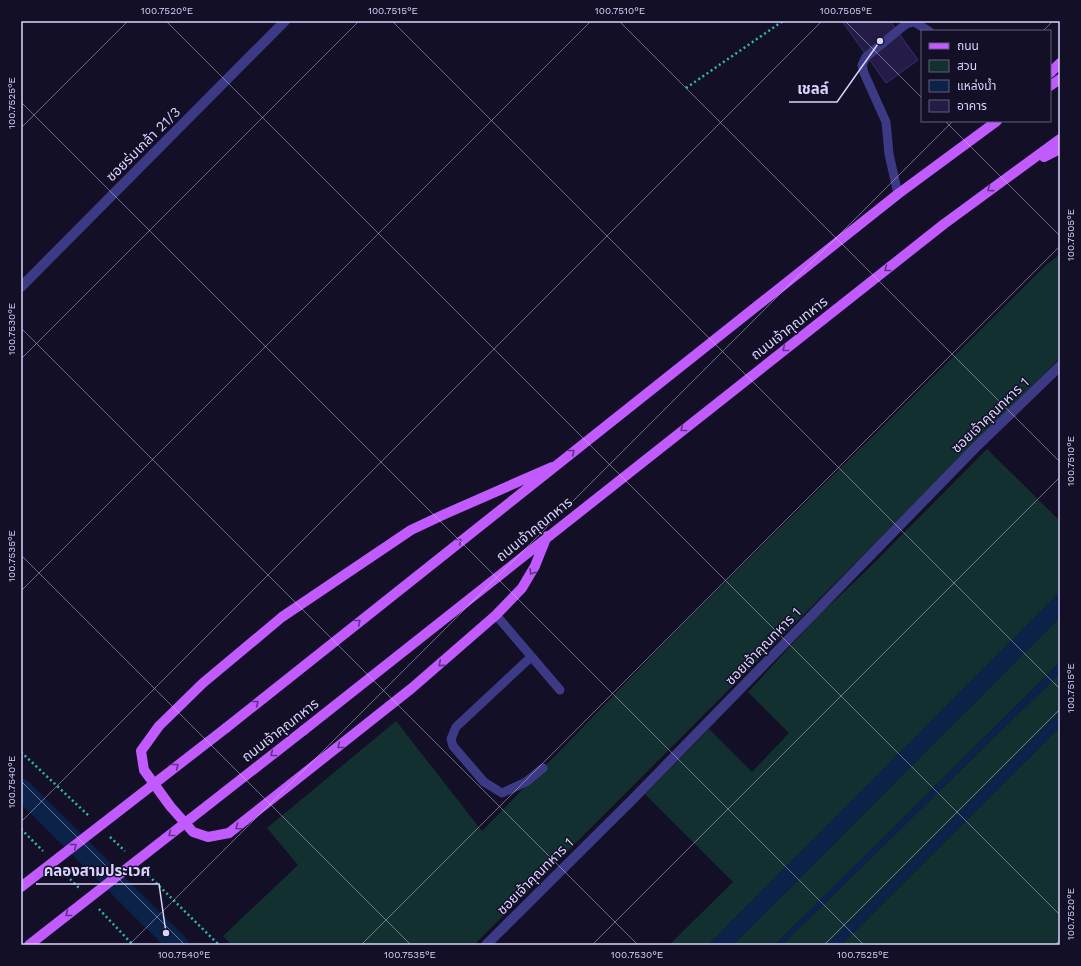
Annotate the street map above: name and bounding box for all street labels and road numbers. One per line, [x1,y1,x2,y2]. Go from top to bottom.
street label: ซอยร่มเกล้า 21/3 [103,104,183,184]
street label: ถนนเจ้าคุณทหาร [747,293,831,364]
street label: ซอยเจ้าคุณทหาร 1 [948,374,1033,457]
street label: ถนนเจ้าคุณทหาร [493,493,576,565]
street label: ซอยเจ้าคุณทหาร 1 [722,604,805,689]
street label: ถนนเจ้าคุณทหาร [238,695,322,766]
street label: ซอยเจ้าคุณทหาร 1 [493,834,577,918]

